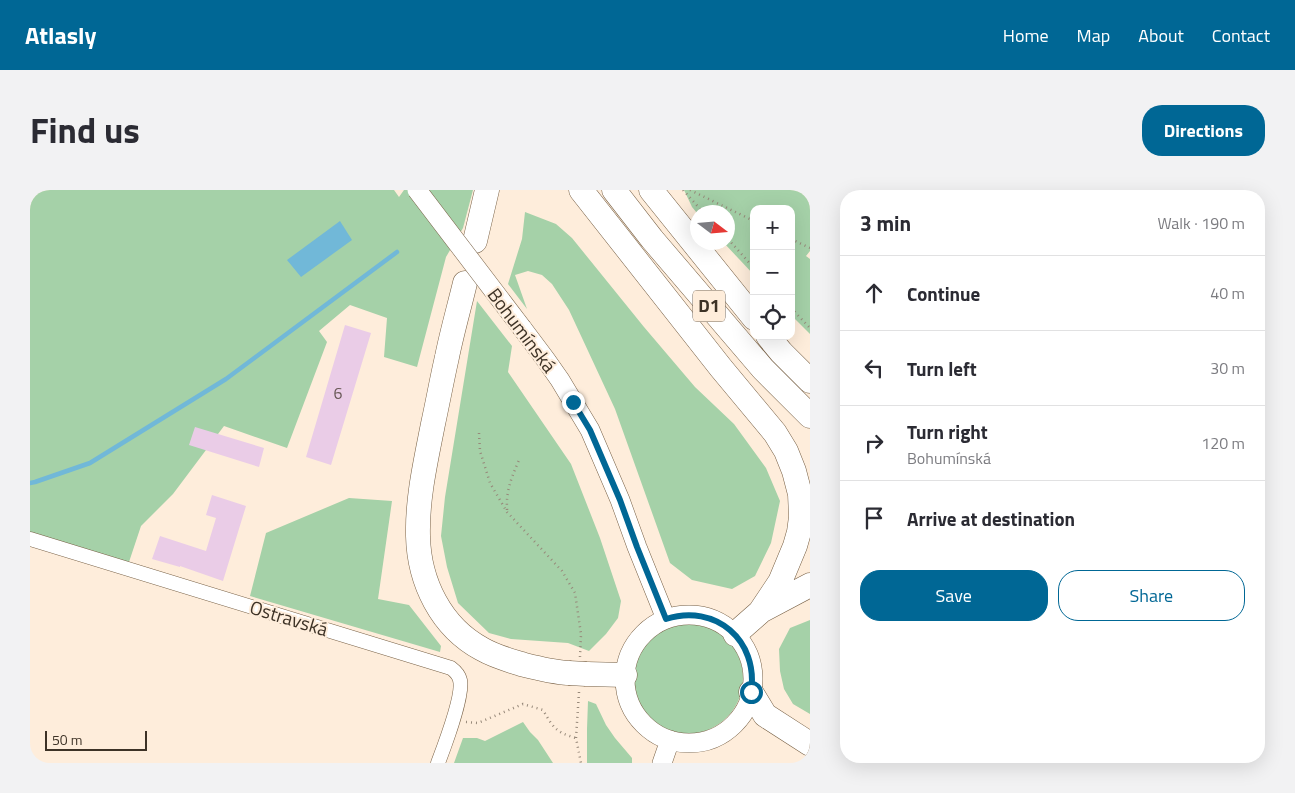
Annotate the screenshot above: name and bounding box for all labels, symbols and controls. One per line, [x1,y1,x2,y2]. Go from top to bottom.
text: Atlasly [25,17,96,53]
text: Home [1003,22,1049,49]
text: Map [1077,22,1110,49]
text: About [1138,22,1184,49]
text: Contact [1212,22,1270,49]
text: Find us [30,103,140,157]
button: Directions [1142,105,1265,156]
north arrow [690,205,735,250]
map controls [750,205,795,340]
button: + [750,205,795,250]
text: 3 min [860,207,911,239]
text: Walk · 190 m [1157,211,1245,235]
button: − [750,250,795,295]
icon: ahead [860,279,888,307]
text: Continue [907,279,980,308]
street label: Bohumínská [481,281,564,379]
text: 40 m [1210,281,1245,305]
road number: D1 [693,290,725,322]
button: locate [750,295,795,340]
icon: left [860,354,888,382]
text: Turn left [907,354,977,383]
text: 30 m [1210,356,1245,380]
house number: 6 [334,381,343,405]
route end [562,391,585,414]
text: Turn right [907,417,988,446]
icon: right [860,429,888,457]
text: 120 m [1201,431,1245,455]
text: Bohumínská [907,446,991,470]
icon: arrive [860,504,888,532]
text: Arrive at destination [907,504,1075,533]
button: Save [860,570,1048,621]
button: Share [1058,570,1245,621]
street label: Ostravská [246,592,332,643]
route start [740,681,763,704]
scale bar [45,728,148,751]
text: 50 m [52,729,82,750]

